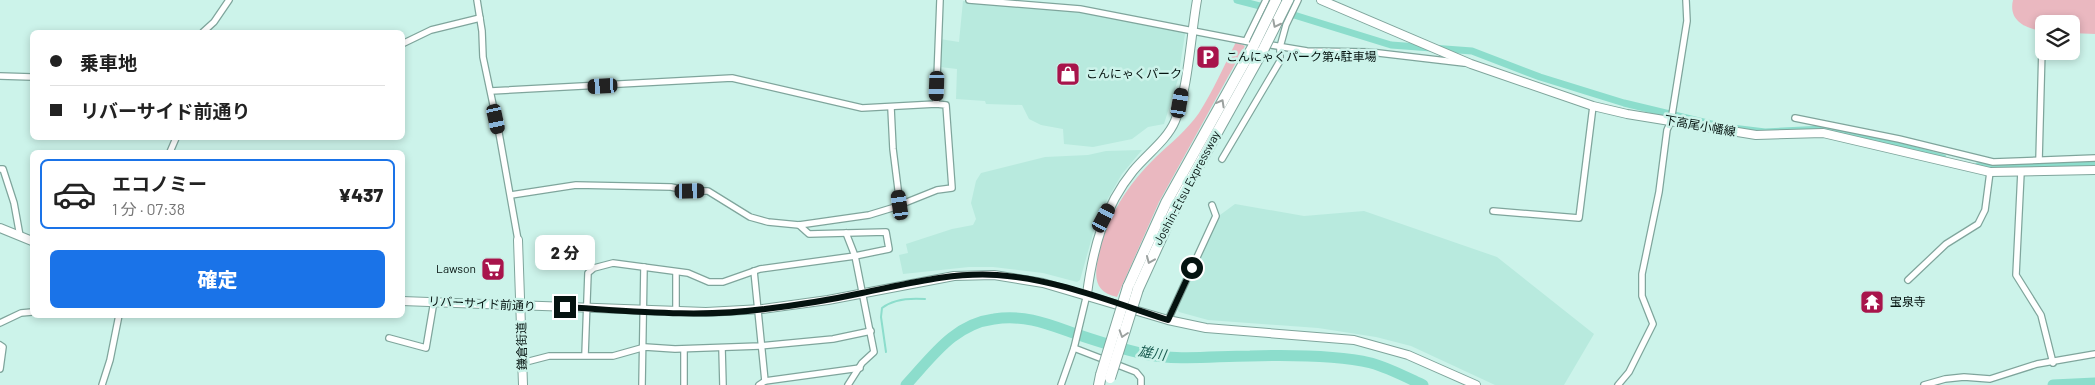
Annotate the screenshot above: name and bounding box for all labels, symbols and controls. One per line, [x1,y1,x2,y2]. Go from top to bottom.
map controls [2035,15,2080,60]
button: layers [2035,15,2080,60]
one-way arrow [1272,19,1282,28]
parking icon: こんにゃくパーク第4駐車場 [1195,44,1221,70]
place label: こんにゃくパーク第4駐車場 [1226,49,1377,63]
text: 乗車地 [80,51,137,74]
shop icon: こんにゃくパーク [1055,61,1081,87]
place label: こんにゃくパーク [1086,66,1182,80]
car [928,71,945,101]
car [587,78,618,94]
car [1170,87,1189,119]
text: リバーサイド前通り [80,99,251,122]
one-way arrow [1215,99,1225,108]
car [485,103,506,135]
street label: 下高尾小幡線 [1663,112,1737,138]
street label: Joshin-Etsu Expressway [1150,128,1222,247]
icon: car [52,172,97,217]
text: エコノミー [112,172,207,195]
text: ¥437 [338,183,383,206]
car [674,183,705,199]
car [890,189,909,221]
text: 1 分 · 07:38 [112,199,185,218]
car [1090,201,1117,235]
callout: 2 分 [535,234,595,270]
text: 2 分 [551,243,579,262]
button: 確定 [50,250,385,308]
one-way arrow [1145,255,1156,264]
supermarket icon: Lawson [480,256,506,282]
route start [1181,257,1203,279]
place label: Lawson [436,261,476,275]
temple icon: 宝泉寺 [1859,289,1885,315]
street label: リバーサイド前通り [428,293,536,313]
place label: 宝泉寺 [1890,294,1926,308]
route end [554,296,576,318]
street label: 鎌倉街道 [514,322,528,370]
one-way arrow [1119,329,1129,337]
water label: 雄川 [1137,342,1169,363]

